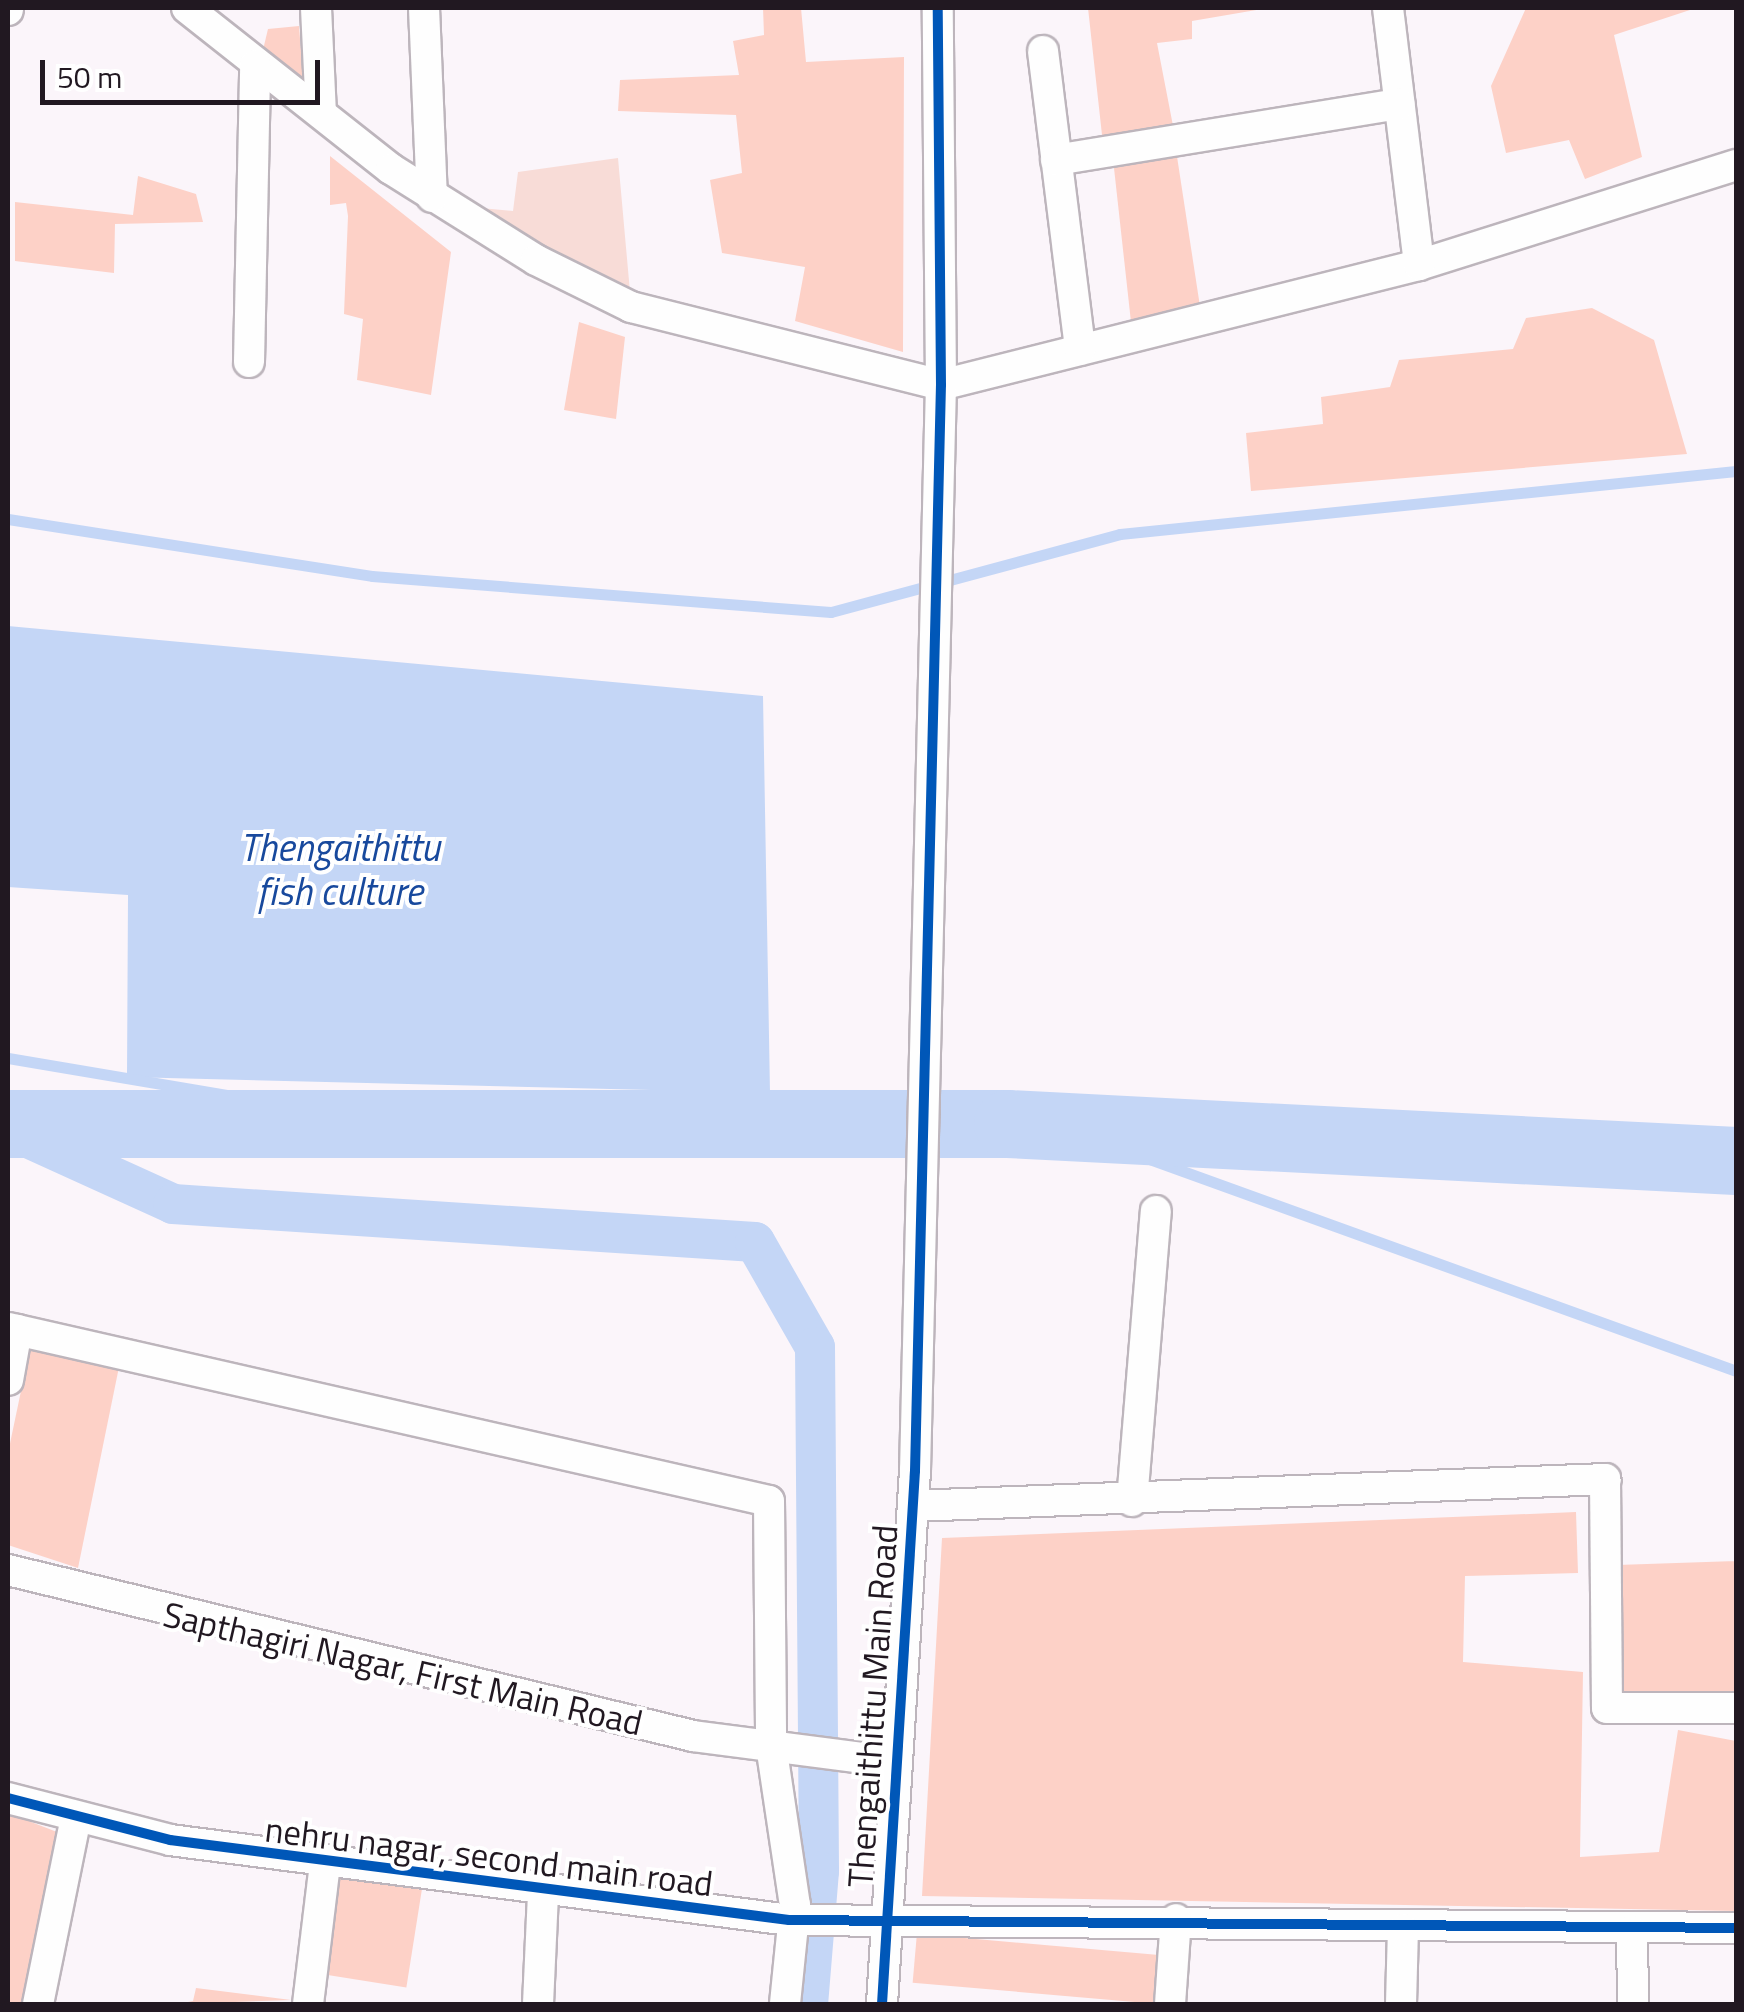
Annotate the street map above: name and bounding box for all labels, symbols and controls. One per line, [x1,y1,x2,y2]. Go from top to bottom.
scale bar [45,40,325,102]
text: 50 m [57,54,122,100]
water label: Thengaithittu fish culture [240,825,440,914]
street label: Thengaithittu Main Road [838,1523,906,1889]
street label: Sapthagiri Nagar, First Main Road [159,1592,647,1744]
street label: nehru nagar, second main road [263,1808,715,1904]

